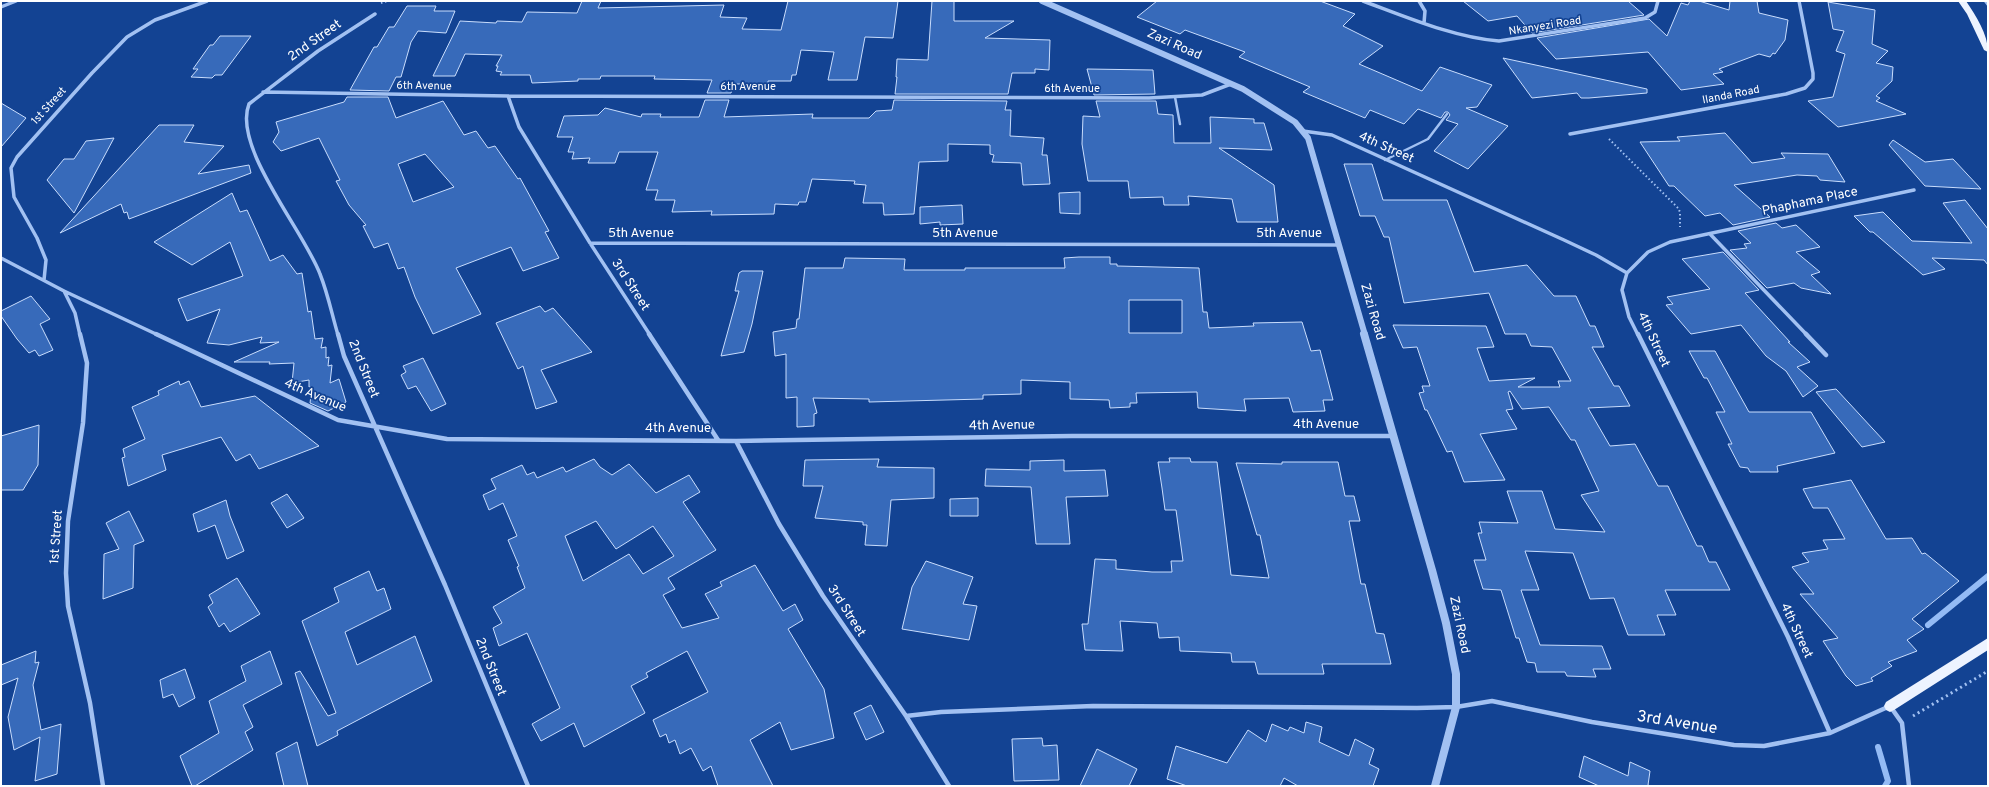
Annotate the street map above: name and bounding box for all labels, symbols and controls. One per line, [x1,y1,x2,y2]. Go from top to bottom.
street label: Nkanyezi Road [1508,13,1582,39]
street label: 2nd Street [285,17,345,65]
street label: Zazi Road [1144,26,1204,64]
street label: 6th Avenue [396,79,452,93]
street label: 6th Avenue [720,80,776,94]
street label: 6th Avenue [1044,82,1100,96]
street label: Ilanda Road [1701,83,1761,107]
street label: 1st Street [28,84,70,128]
street label: 4th Street [1356,129,1416,167]
street label: Phaphama Place [1761,184,1859,220]
street label: 5th Avenue [608,226,674,242]
street label: 5th Avenue [932,226,998,242]
street label: 5th Avenue [1256,226,1322,242]
street label: 3rd Street [607,256,653,314]
street label: Zazi Road [1356,282,1388,342]
street label: 4th Street [1633,310,1673,370]
street label: 2nd Street [344,337,382,401]
street label: 4th Avenue [281,376,349,416]
street label: 4th Avenue [969,417,1035,435]
street label: 4th Avenue [1293,417,1359,433]
street label: 4th Avenue [645,421,711,437]
street label: 1st Street [47,509,67,565]
street label: 3rd Street [823,582,869,640]
street label: Zazi Road [1445,595,1473,655]
street label: 4th Street [1776,601,1816,661]
street label: 2nd Street [471,635,509,699]
street label: 3rd Avenue [1635,707,1719,739]

